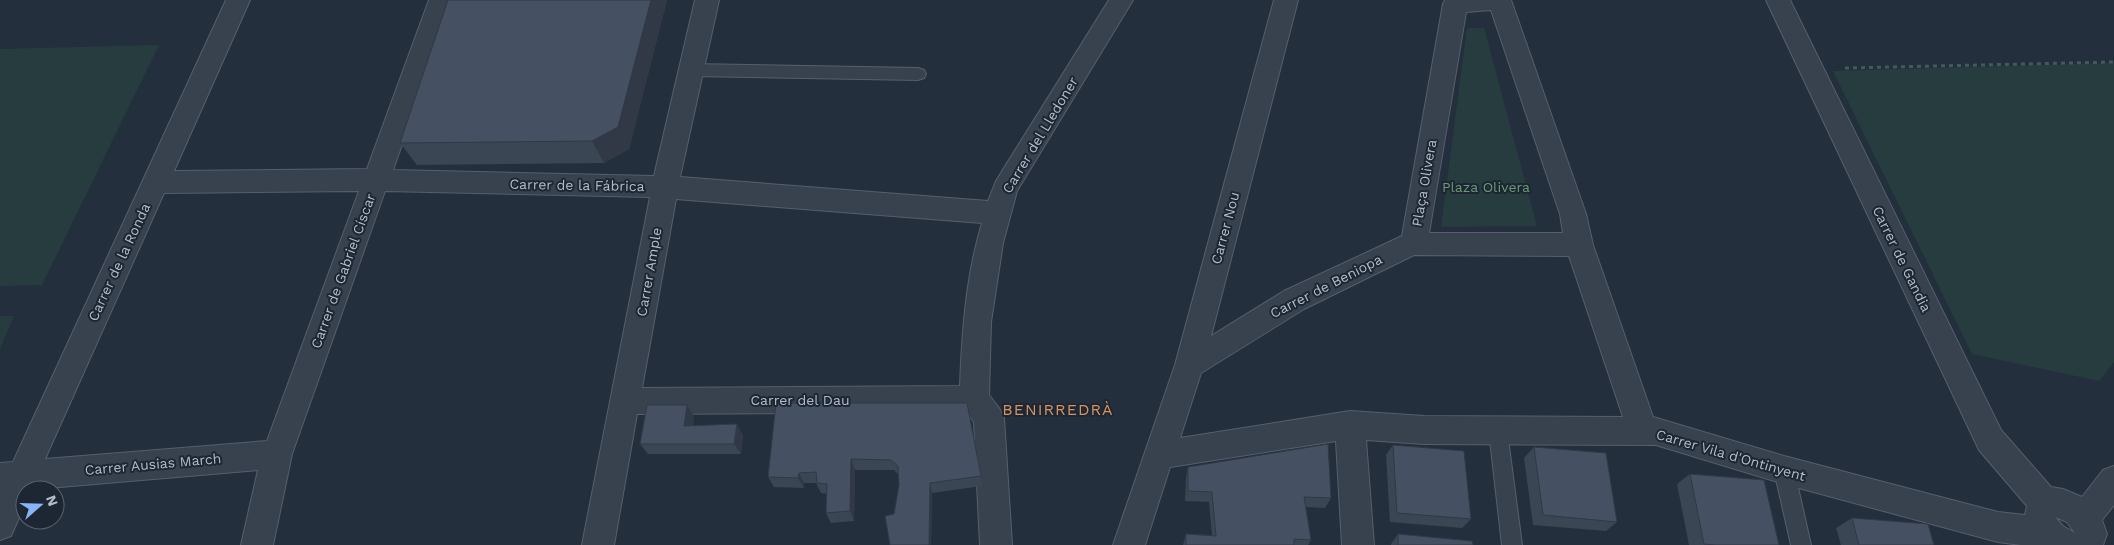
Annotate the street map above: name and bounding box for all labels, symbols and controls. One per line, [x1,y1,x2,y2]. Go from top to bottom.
street label: Carrer del Lledoner [999,74,1081,196]
street label: Plaça Olivera [1408,138,1440,228]
street label: Carrer de la Fábrica [509,176,645,194]
park label: Plaza Olivera [1442,179,1530,195]
street label: Carrer Nou [1208,190,1242,266]
street label: Carrer de Gabriel Císcar [307,191,379,351]
street label: Carrer de la Ronda [85,201,153,323]
street label: Carrer de Gandia [1869,203,1935,315]
street label: Carrer Ample [633,226,665,318]
street label: Carrer de Beniopa [1267,251,1385,321]
street label: Carrer del Dau [750,392,850,408]
district label: BENIRREDRÀ [1002,400,1114,419]
street label: Carrer Vila d'Ontinyent [1654,426,1808,484]
street label: Carrer Ausias March [84,450,222,478]
north arrow [15,480,65,530]
text: N [43,493,62,508]

